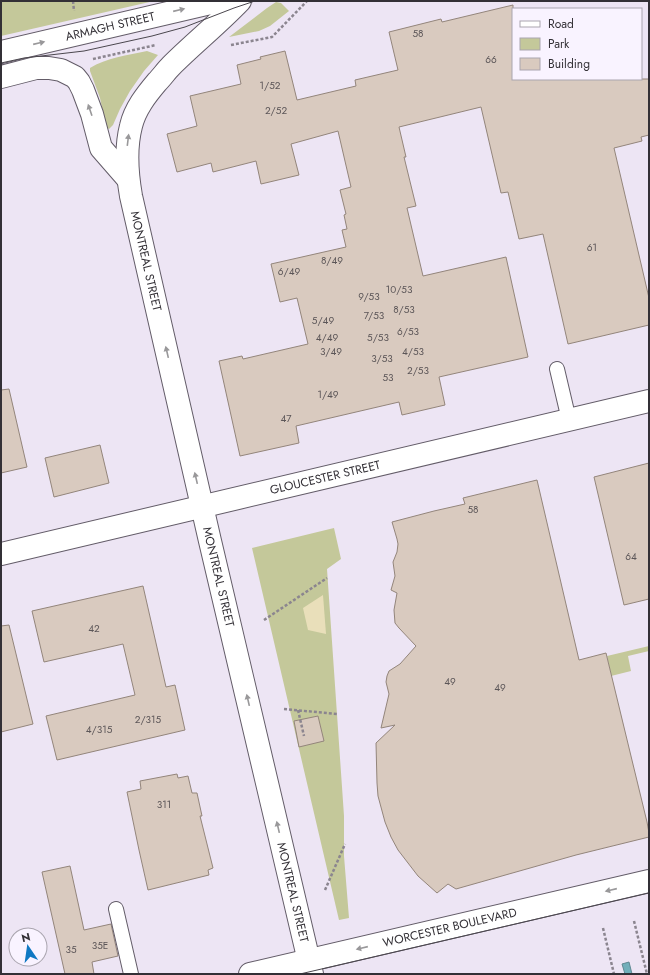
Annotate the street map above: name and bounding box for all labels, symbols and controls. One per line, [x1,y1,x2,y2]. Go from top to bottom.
street label: ARMAGH STREET [64,7,157,46]
one-way arrow [173,7,185,13]
legend [512,8,642,80]
text: Road [548,15,574,33]
house number: 58 [412,26,424,41]
text: Park [548,35,570,53]
one-way arrow [33,39,45,45]
house number: 66 [485,52,497,67]
text: Building [548,55,590,73]
house number: 1/52 [260,78,281,93]
house number: 2/52 [265,103,287,118]
one-way arrow [87,104,93,116]
one-way arrow [125,134,132,146]
street label: MONTREAL STREET [126,209,166,313]
house number: 61 [587,240,597,255]
house number: 8/49 [321,253,343,268]
house number: 6/49 [278,264,300,279]
house number: 10/53 [386,282,413,297]
house number: 9/53 [358,289,380,304]
house number: 8/53 [393,302,415,317]
house number: 7/53 [364,308,385,323]
house number: 5/49 [312,313,334,328]
house number: 6/53 [397,324,420,339]
house number: 4/49 [316,330,339,345]
house number: 5/53 [367,330,389,345]
house number: 3/49 [320,344,342,359]
house number: 4/53 [402,344,425,359]
one-way arrow [163,346,169,358]
house number: 3/53 [371,351,393,366]
house number: 2/53 [407,363,430,378]
house number: 53 [382,370,394,385]
house number: 1/49 [317,387,339,402]
house number: 47 [280,411,292,426]
street label: GLOUCESTER STREET [268,456,383,499]
one-way arrow [193,472,199,484]
house number: 58 [467,502,479,517]
street label: MONTREAL STREET [198,525,239,629]
house number: 64 [625,549,637,564]
house number: 42 [88,621,100,636]
house number: 49 [444,674,456,689]
house number: 49 [494,680,506,695]
one-way arrow [244,694,250,707]
house number: 2/315 [135,712,162,727]
house number: 4/315 [86,722,113,737]
house number: 311 [157,797,171,812]
one-way arrow [274,821,280,833]
street label: MONTREAL STREET [272,841,313,944]
one-way arrow [605,887,617,893]
street label: WORCESTER BOULEVARD [381,903,518,952]
north arrow [8,927,48,967]
text: N [20,928,32,946]
house number: 35E [92,938,108,953]
house number: 35 [65,942,77,957]
one-way arrow [356,945,368,951]

